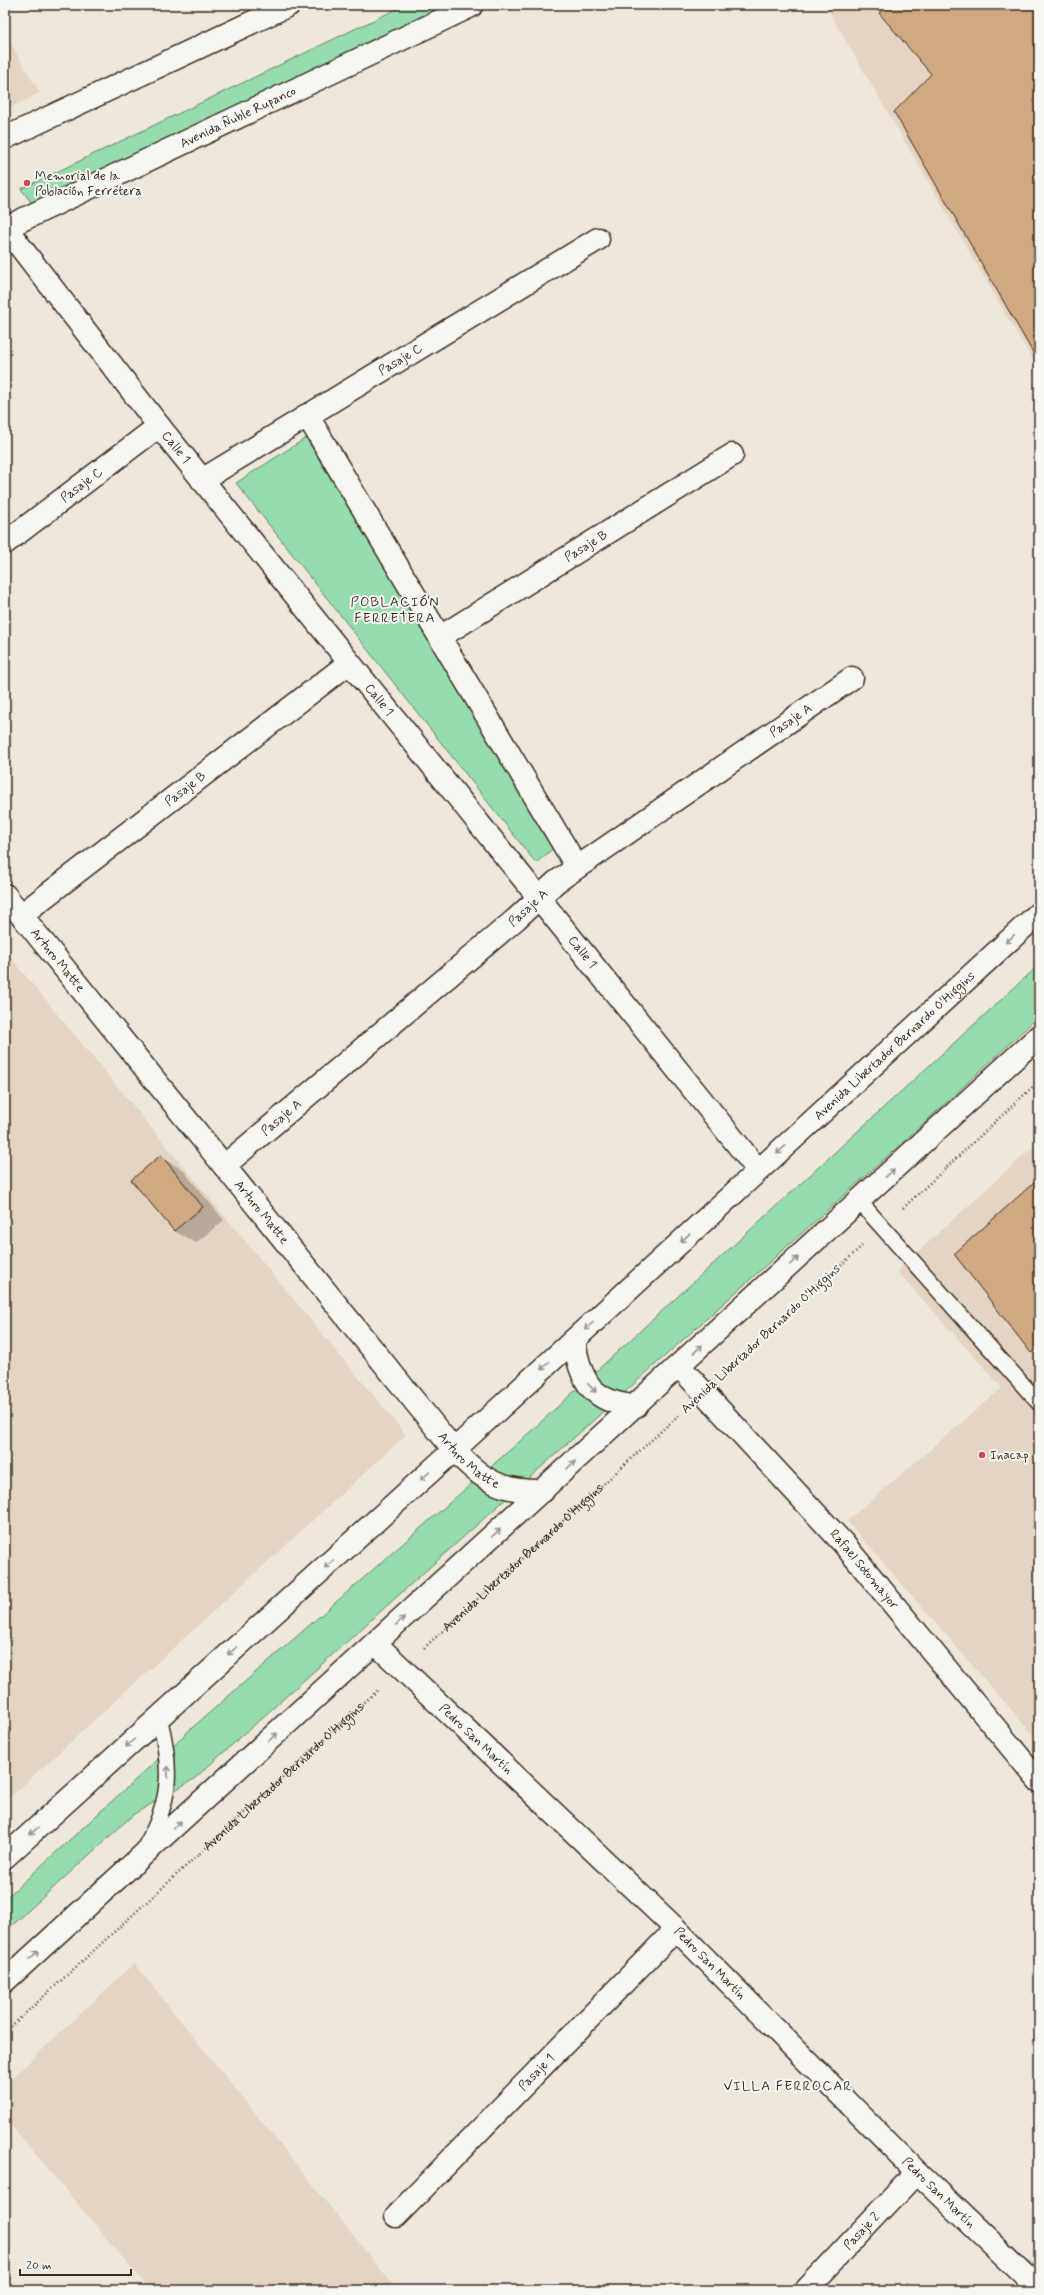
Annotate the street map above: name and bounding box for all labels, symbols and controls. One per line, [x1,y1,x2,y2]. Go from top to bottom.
street label: Avenida Ñuble Rupanco [177,82,299,152]
place label: Memorial de la Población Ferretera [35,168,142,200]
marker: Memorial de la Población Ferretera [22,178,32,188]
street label: Pasaje C [375,339,425,379]
street label: Calle 1 [158,427,194,467]
street label: Pasaje C [57,463,106,506]
street label: Pasaje B [561,526,611,566]
district label: POBLACIÓN FERRETERA [351,593,439,627]
street label: Calle 1 [361,680,398,720]
street label: Pasaje A [766,700,815,741]
street label: Pasaje B [161,768,209,810]
street label: Pasaje A [505,885,552,930]
street label: Arturo Matte [27,925,89,996]
street label: Calle 1 [564,932,601,972]
one-way arrow [1005,934,1015,944]
street label: Avenida Libertador Bernardo O'Higgins [810,967,979,1124]
street label: Pasaje A [257,1096,305,1140]
one-way arrow [775,1145,786,1154]
one-way arrow [885,1168,895,1178]
street label: Arturo Matte [231,1177,293,1248]
one-way arrow [680,1233,690,1242]
one-way arrow [789,1256,799,1265]
street label: Avenida Libertador Bernardo O'Higgins [677,1260,846,1419]
one-way arrow [584,1321,595,1330]
one-way arrow [693,1344,703,1353]
one-way arrow [540,1362,550,1371]
one-way arrow [587,1383,597,1393]
street label: Arturo Matte [434,1428,502,1492]
place label: Inacap [990,1447,1029,1464]
marker: Inacap [977,1450,987,1460]
one-way arrow [566,1460,576,1470]
one-way arrow [420,1472,430,1481]
street label: Avenida Libertador Bernardo O'Higgins [439,1479,607,1636]
street label: Rafael Sotomayor [826,1526,903,1613]
one-way arrow [491,1529,501,1538]
one-way arrow [324,1559,334,1568]
one-way arrow [395,1616,405,1626]
one-way arrow [227,1646,238,1655]
street label: Avenida Libertador Bernardo O'Higgins [199,1698,368,1855]
street label: Pedro San Martín [436,1700,517,1778]
one-way arrow [268,1732,278,1742]
one-way arrow [125,1739,135,1748]
one-way arrow [164,1766,172,1779]
one-way arrow [172,1820,182,1829]
one-way arrow [29,1826,39,1836]
street label: Pedro San Martín [670,1923,750,2003]
one-way arrow [29,1950,39,1960]
street label: Pasaje 1 [514,2050,558,2094]
district label: VILLA FERROCAR [723,2077,853,2095]
street label: Pedro San Martín [898,2153,979,2232]
street label: Pasaje 2 [840,2208,884,2254]
scale bar [20,2251,131,2277]
text: 20 m [26,2258,52,2274]

